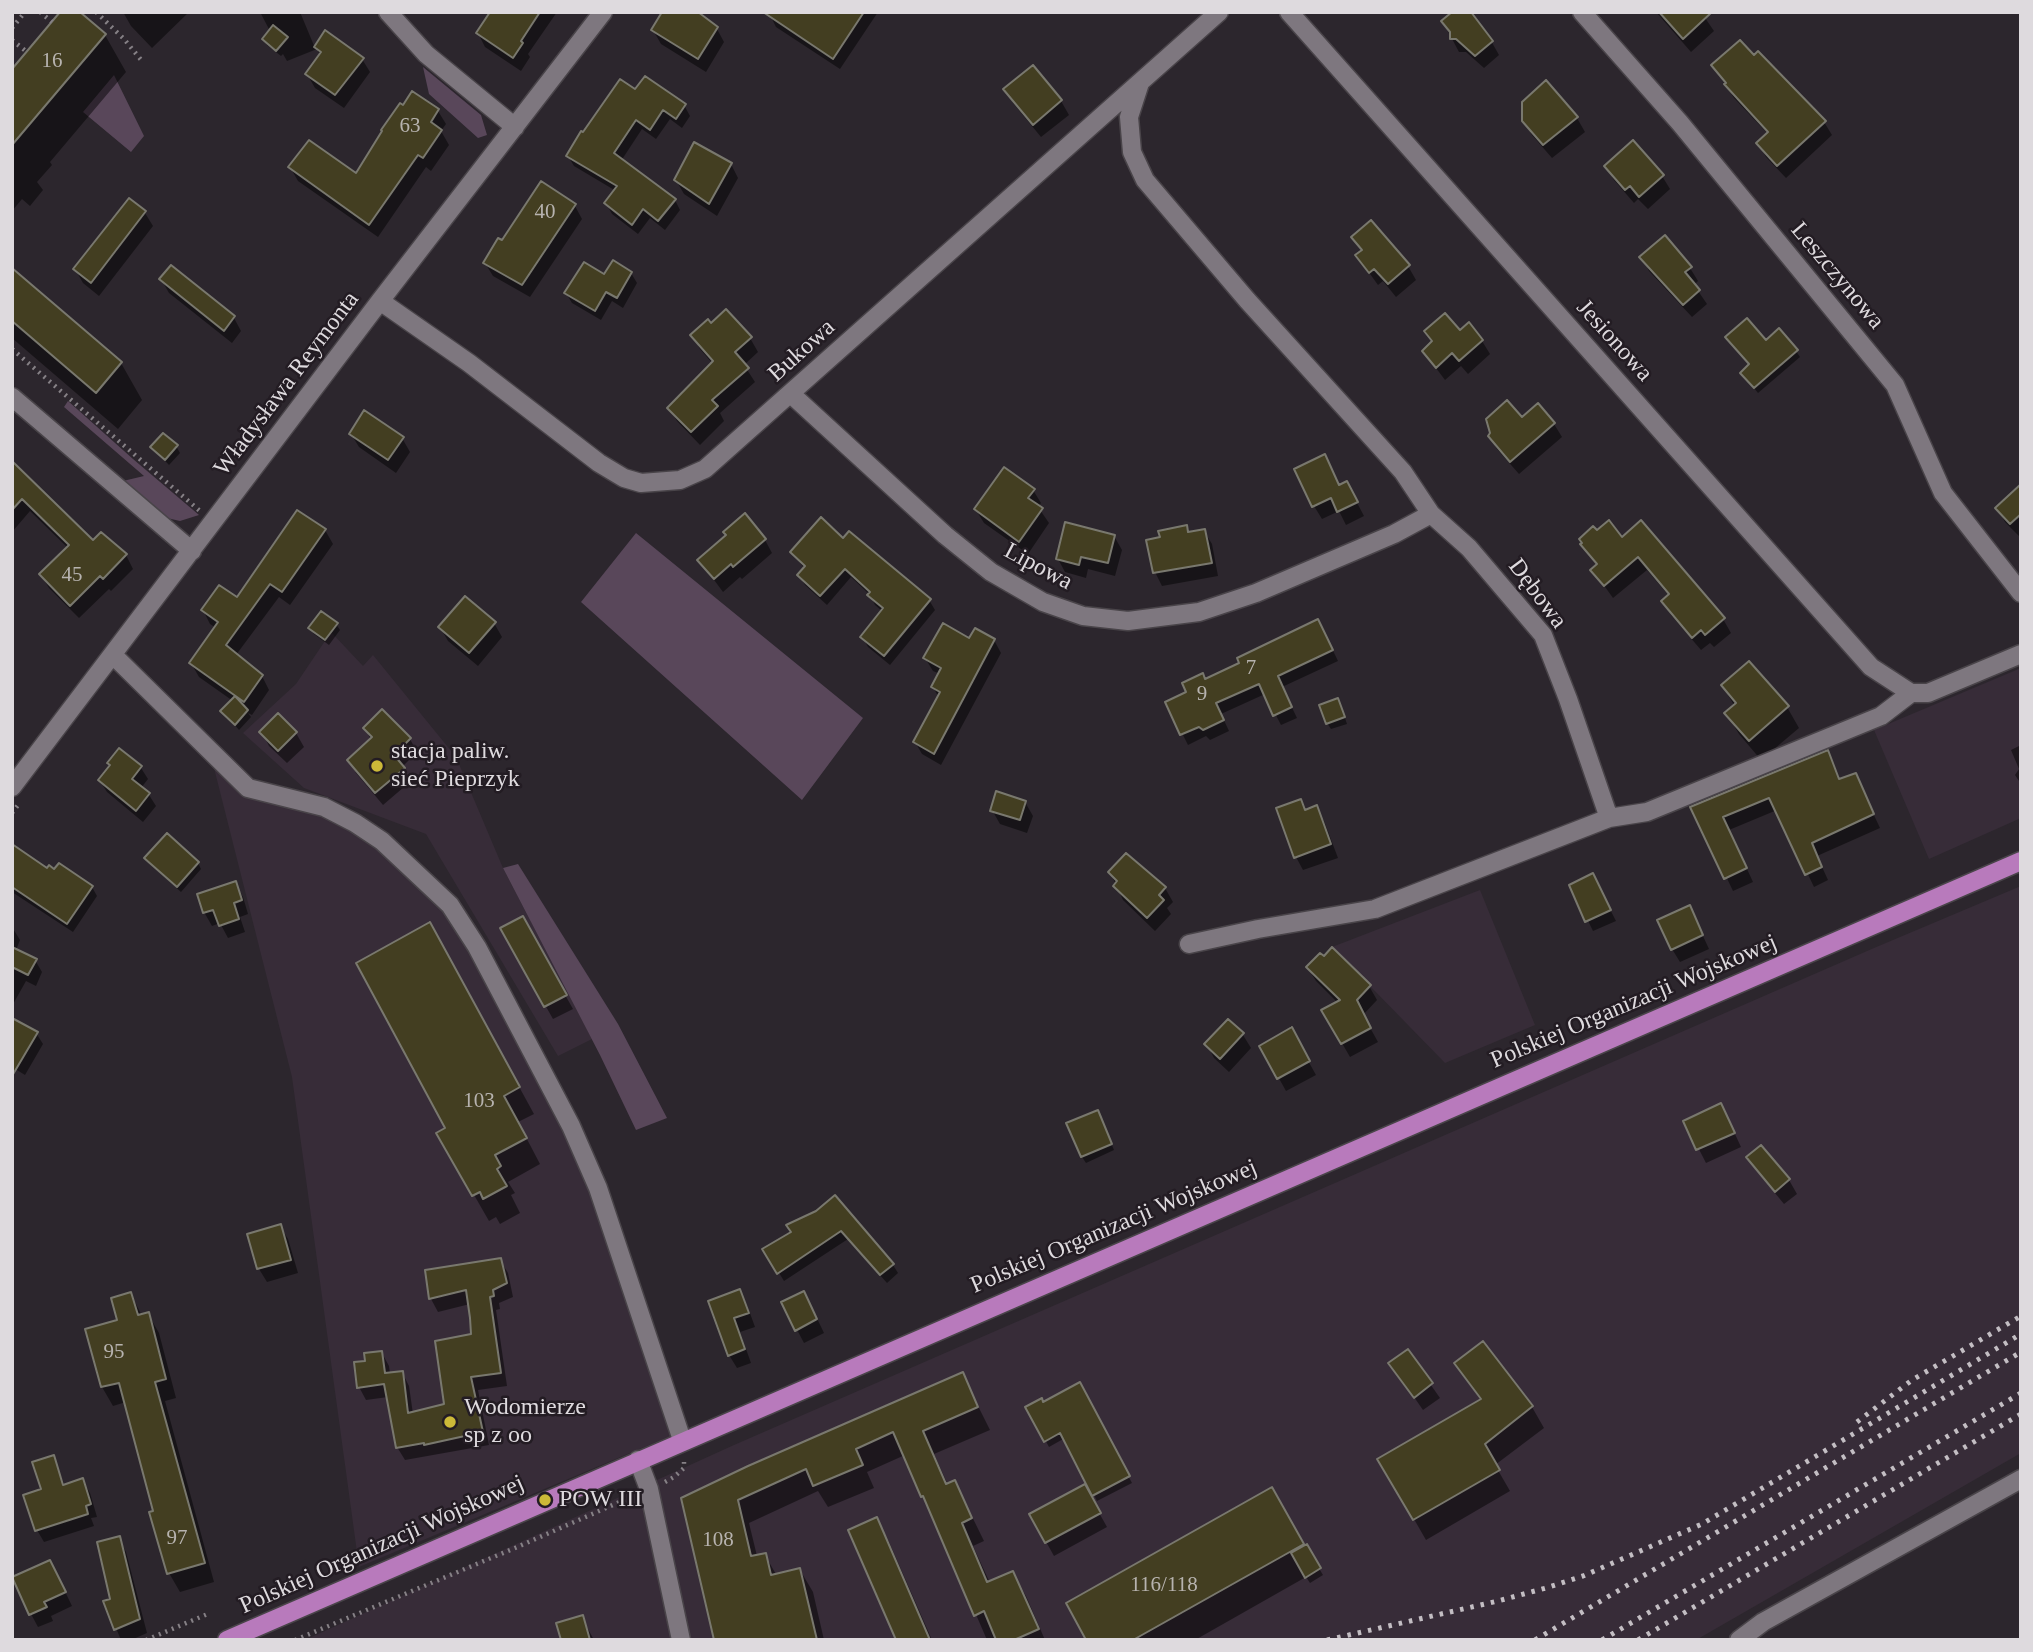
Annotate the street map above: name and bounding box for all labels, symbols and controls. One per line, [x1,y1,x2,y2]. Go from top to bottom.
house number: 16 [42,48,62,74]
house number: 63 [400,113,420,139]
house number: 40 [534,199,556,225]
street label: Leszczynowa [1784,217,1890,335]
street label: Władysława Reymonta [208,286,366,482]
street label: Jesionowa [1570,294,1658,388]
street label: Bukowa [763,314,841,388]
street label: Lipowa [999,537,1077,597]
street label: Dębowa [1501,553,1573,635]
house number: 45 [62,562,82,588]
house number: 7 [1246,655,1256,681]
house number: 9 [1197,681,1207,707]
place label: stacja paliw. sieć Pieprzyk [391,738,520,794]
marker: stacja paliw. sieć Pieprzyk [369,758,385,774]
street label: Polskiej Organizacji Wojskowej [1487,929,1781,1075]
house number: 103 [463,1088,495,1114]
street label: Polskiej Organizacji Wojskowej [967,1154,1261,1300]
house number: 95 [104,1339,124,1365]
place label: Wodomierze sp z oo [464,1394,586,1450]
marker: Wodomierze sp z oo [442,1414,458,1430]
street label: Polskiej Organizacji Wojskowej [235,1469,529,1621]
place label: POW III [559,1486,642,1514]
marker: POW III [537,1492,553,1508]
house number: 97 [166,1525,188,1551]
house number: 108 [702,1527,734,1553]
house number: 116/118 [1130,1572,1198,1598]

